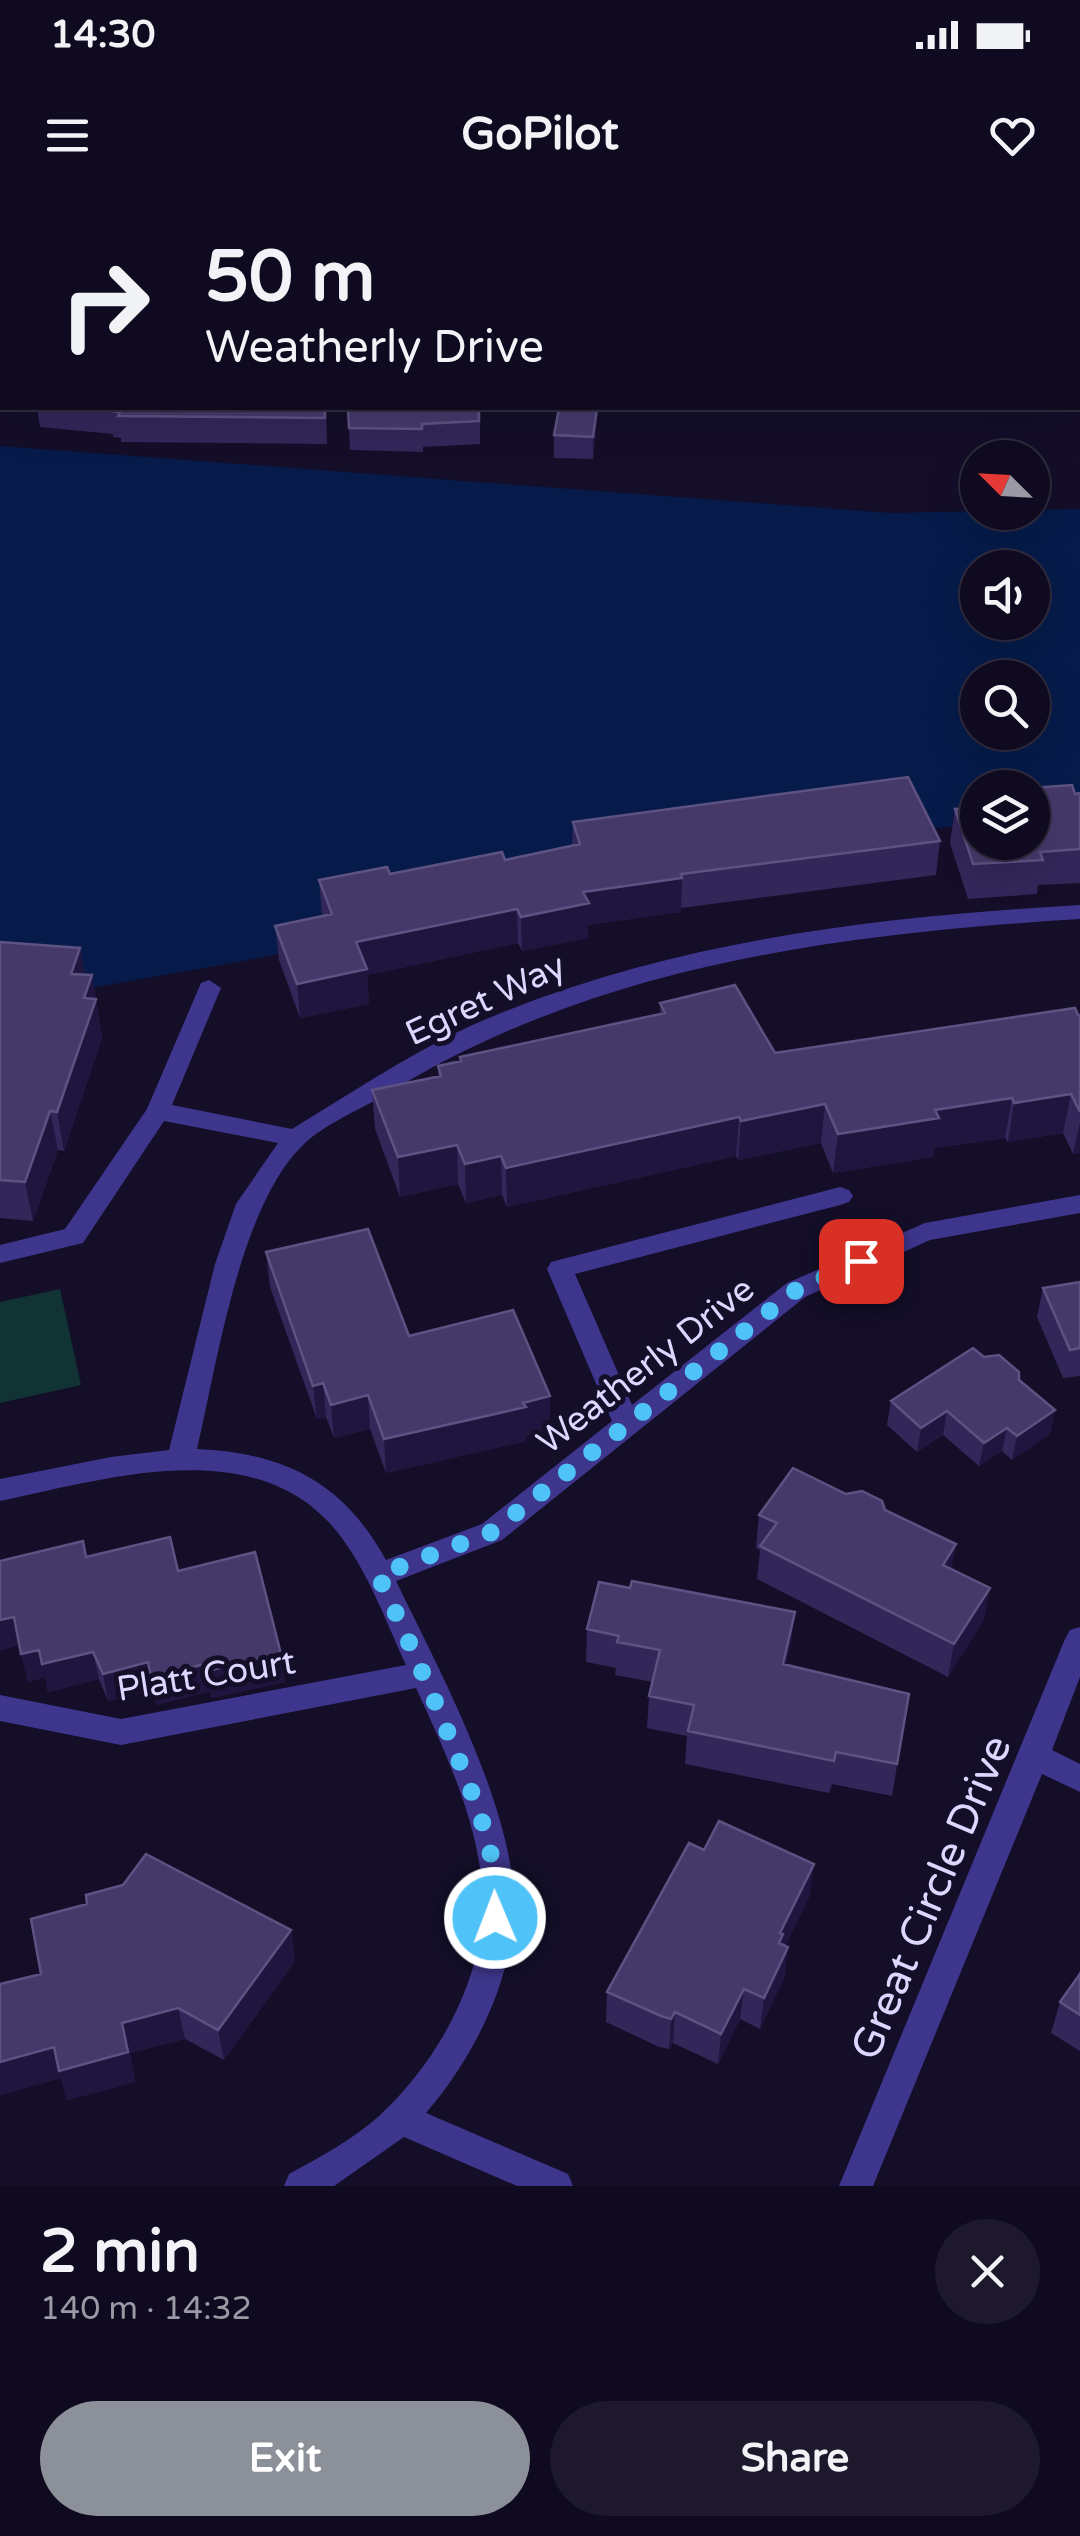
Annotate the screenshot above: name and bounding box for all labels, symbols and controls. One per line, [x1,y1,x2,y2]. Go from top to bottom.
text: 14:30 [50,12,155,58]
icon: menu [40,108,95,163]
text: GoPilot [461,108,619,162]
icon: heart [985,108,1040,163]
text: 50 m [205,236,375,320]
icon: right [40,240,170,370]
text: Weatherly Drive [205,321,544,375]
north arrow [960,440,1050,530]
map controls [960,440,1050,860]
button: sound [960,550,1050,640]
button: search [960,660,1050,750]
button: layers [960,770,1050,860]
street label: Egret Way [399,945,572,1055]
pin [819,1219,904,1304]
icon: arrive [834,1234,889,1289]
street label: Weatherly Drive [529,1268,762,1463]
street label: Platt Court [114,1641,298,1711]
street label: Great Circle Drive [840,1728,1023,2067]
position arrow [443,1866,547,1970]
text: 2 min [40,2216,200,2288]
button: close [935,2219,1040,2324]
text: 140 m · 14:32 [40,2290,252,2328]
button: Exit [40,2401,530,2516]
button: Share [550,2401,1040,2516]

